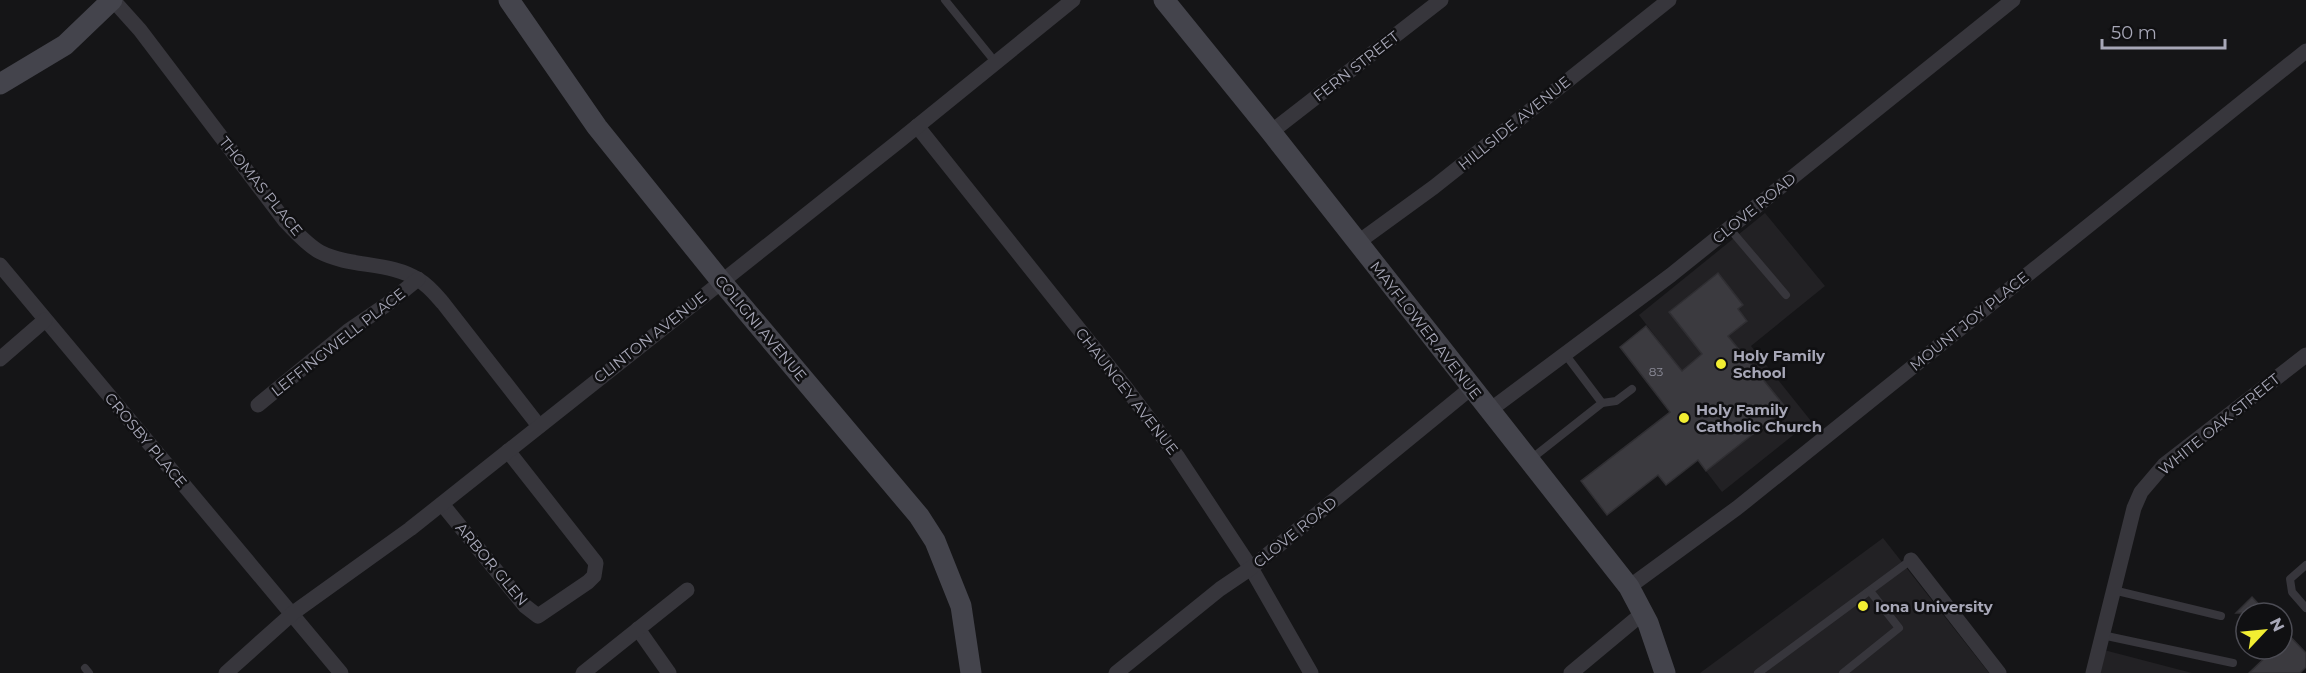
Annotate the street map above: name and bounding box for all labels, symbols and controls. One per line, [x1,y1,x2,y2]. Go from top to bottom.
scale bar [2102,12,2225,50]
text: 50 m [2111,22,2157,44]
street label: FERN STREET [1309,26,1403,105]
street label: HILLSIDE AVENUE [1454,72,1574,174]
street label: THOMAS PLACE [215,132,307,240]
street label: CLOVE ROAD [1708,168,1800,248]
street label: MAYFLOWER AVENUE [1366,257,1486,403]
street label: MOUNT JOY PLACE [1906,267,2032,375]
street label: COLIGNI AVENUE [711,271,811,385]
street label: LEFFINGWELL PLACE [267,284,409,400]
street label: CLINTON AVENUE [590,287,710,387]
street label: CHAUNCEY AVENUE [1071,324,1183,458]
place label: Holy Family School [1733,346,1826,382]
marker: Holy Family School [1714,357,1728,371]
house number: 83 [1649,364,1663,379]
street label: WHITE OAK STREET [2154,369,2284,479]
street label: CROSBY PLACE [101,389,191,491]
place label: Holy Family Catholic Church [1696,400,1822,436]
marker: Holy Family Catholic Church [1677,411,1691,425]
street label: CLOVE ROAD [1249,492,1341,572]
street label: ARBOR GLEN [452,518,532,610]
place label: Iona University [1875,597,1994,616]
marker: Iona University [1856,599,1870,613]
north arrow [2234,601,2294,661]
text: N [2266,615,2288,635]

